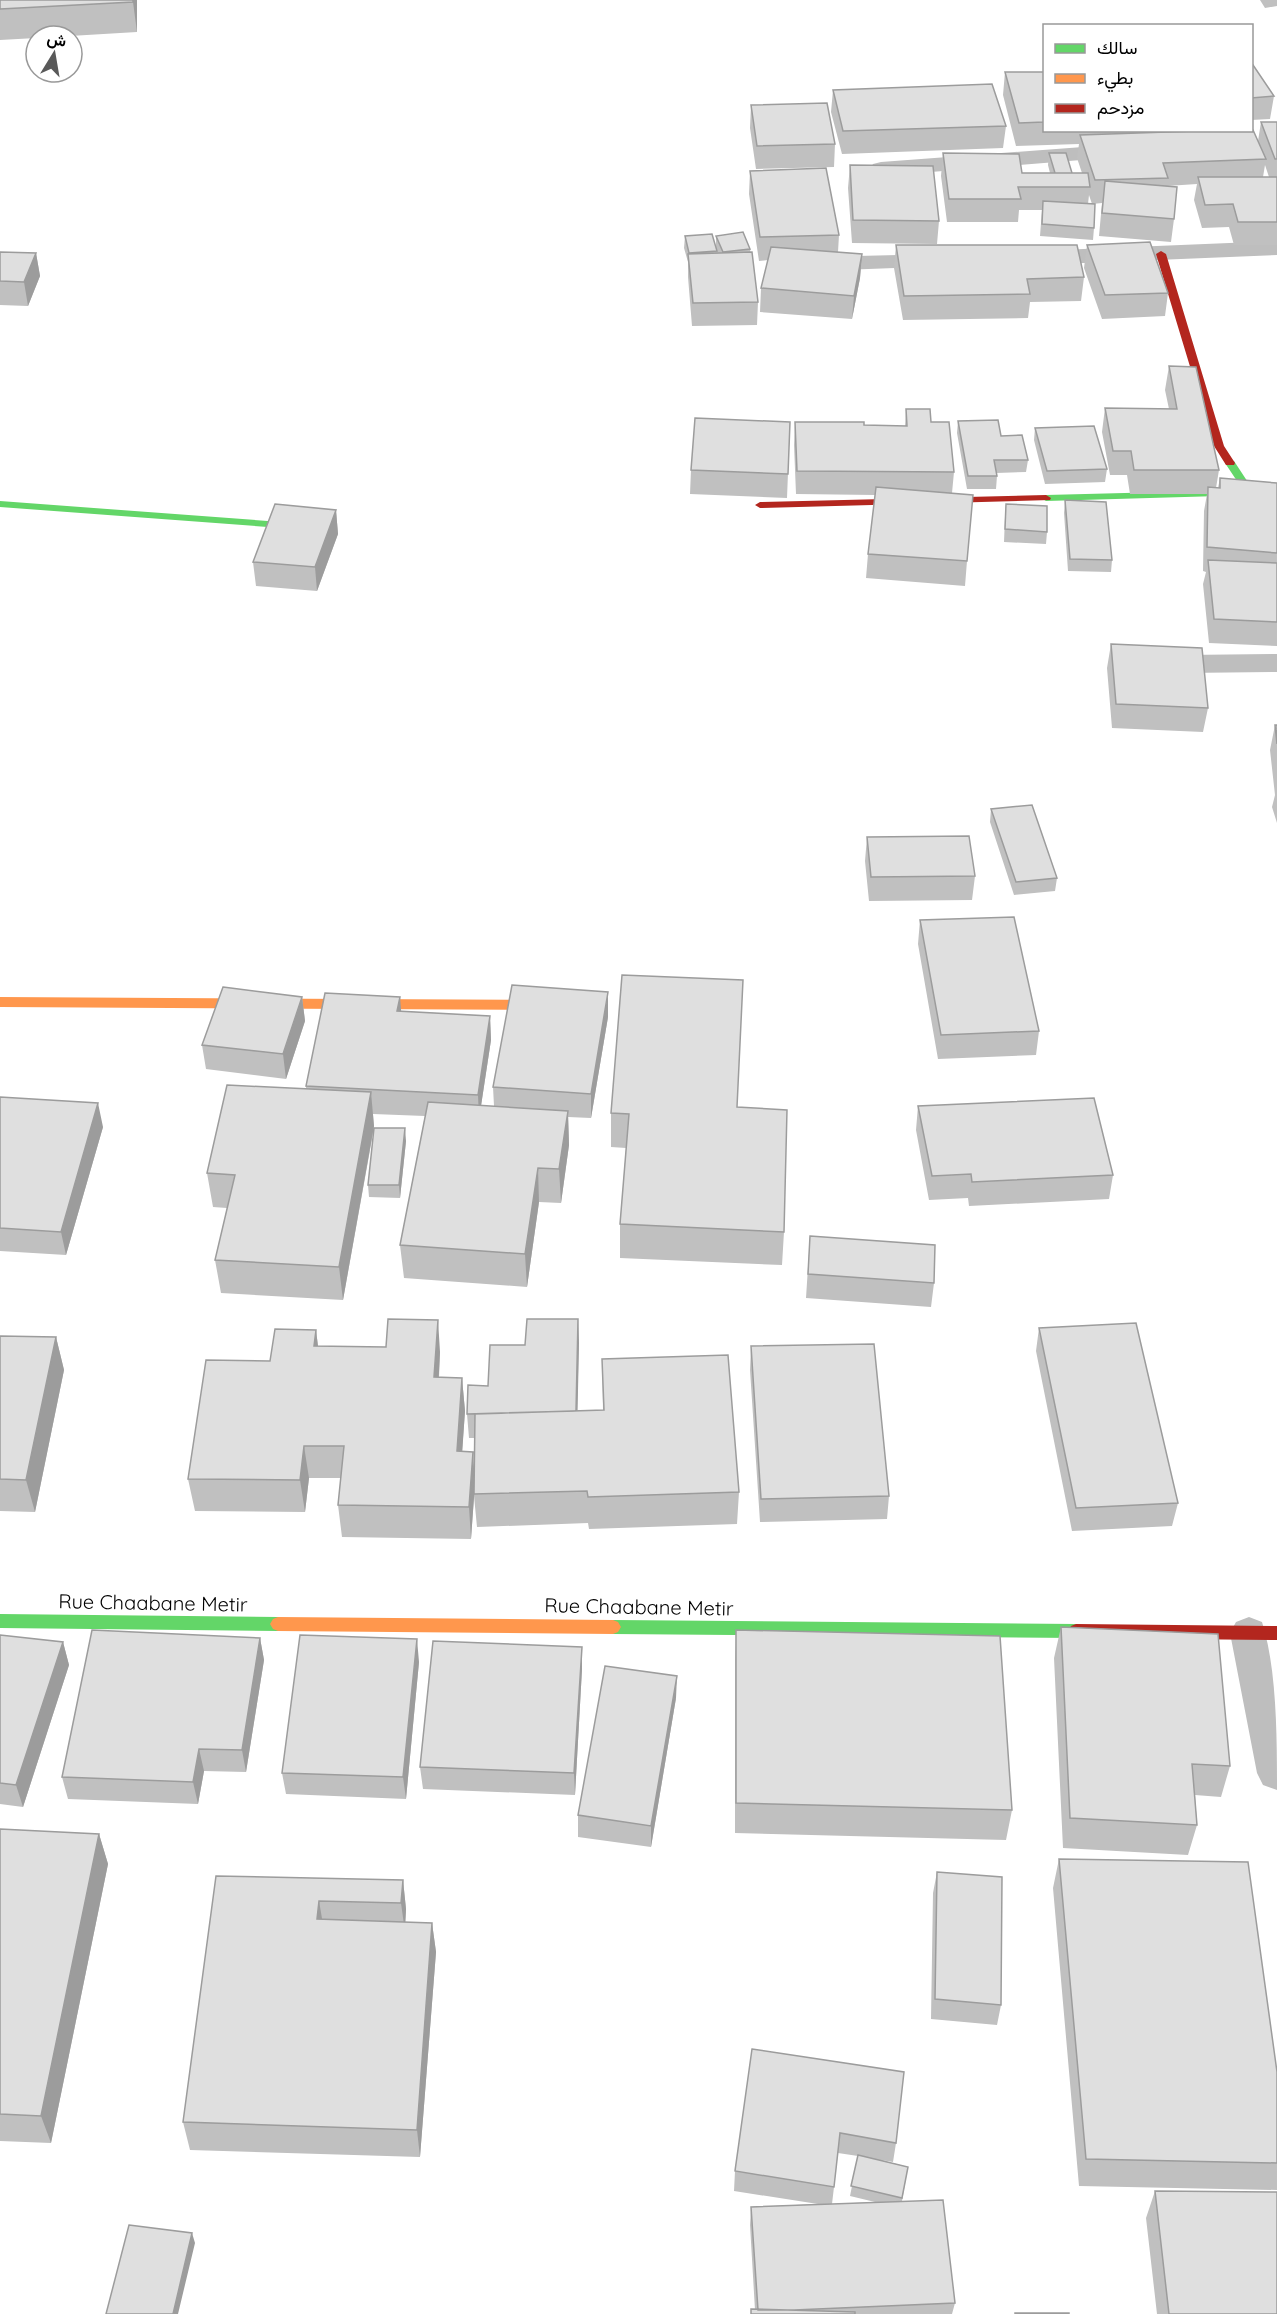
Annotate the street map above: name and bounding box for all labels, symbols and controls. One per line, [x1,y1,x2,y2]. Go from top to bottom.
north arrow [24,24,84,84]
legend [1043,24,1253,132]
text: ش [46,28,68,51]
text: سالك [1097,36,1137,59]
text: بطيء [1097,66,1133,93]
text: مزدحم [1097,96,1144,120]
street label: Rue Chaabane Metir [58,1588,248,1617]
street label: Rue Chaabane Metir [544,1592,734,1621]

